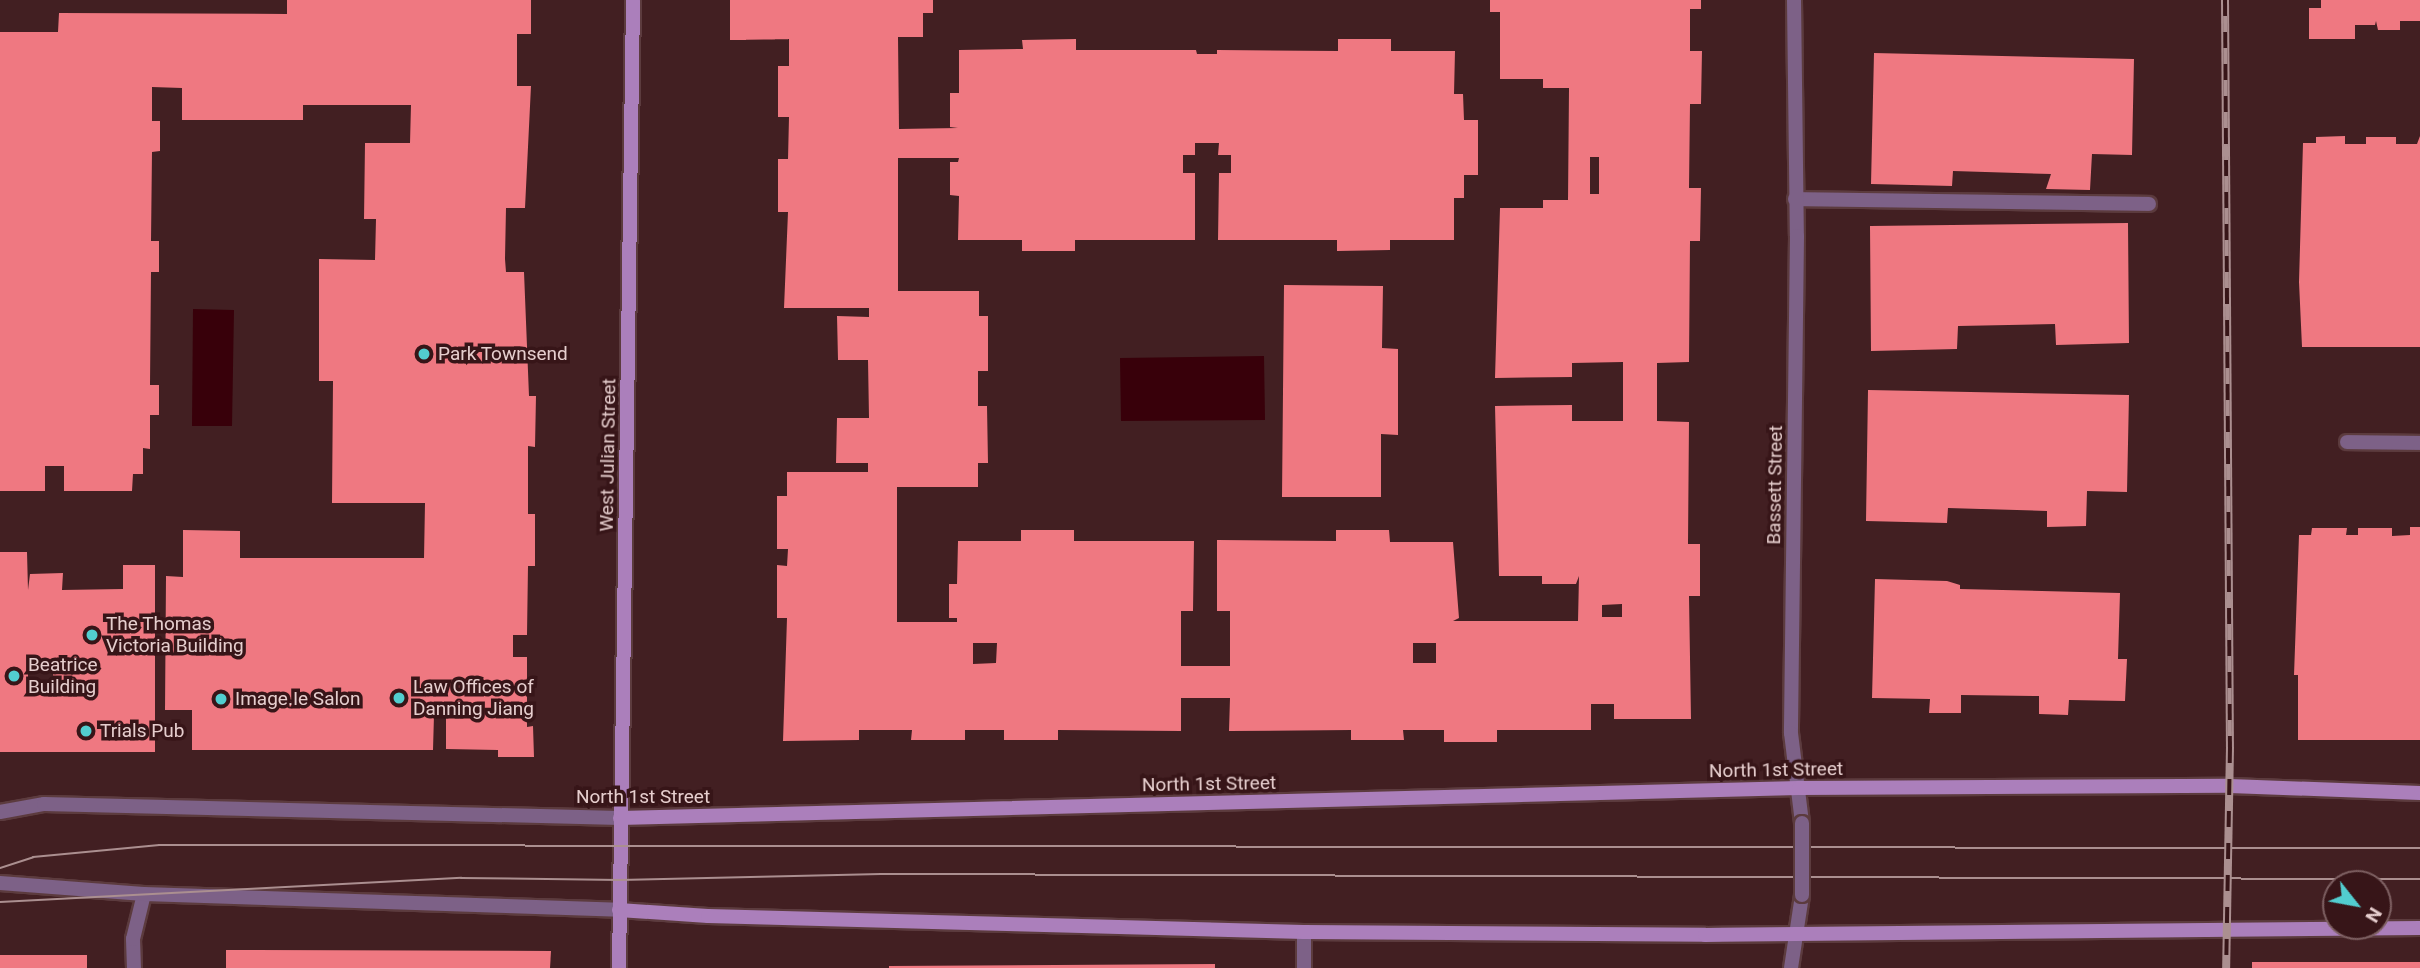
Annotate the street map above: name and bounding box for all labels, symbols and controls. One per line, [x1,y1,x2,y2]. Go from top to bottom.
place label: Park Townsend [438,343,568,365]
marker: Park Townsend [416,346,432,362]
street label: West Julian Street [595,378,621,532]
street label: Bassett Street [1763,425,1787,545]
place label: The Thomas Victoria Building [106,613,244,657]
marker: The Thomas Victoria Building [84,627,100,643]
place label: Beatrice Building [28,654,98,698]
marker: Beatrice Building [6,668,22,684]
place label: Law Offices of Danning Jiang [413,676,534,720]
place label: Image.Ie Salon [235,688,360,710]
marker: Law Offices of Danning Jiang [391,690,407,706]
marker: Image.Ie Salon [213,691,229,707]
place label: Trials Pub [100,720,184,742]
marker: Trials Pub [78,723,94,739]
street label: North 1st Street [1709,757,1843,783]
street label: North 1st Street [1142,771,1276,797]
street label: North 1st Street [576,786,710,808]
north arrow [2322,870,2392,940]
text: N [2360,903,2387,927]

